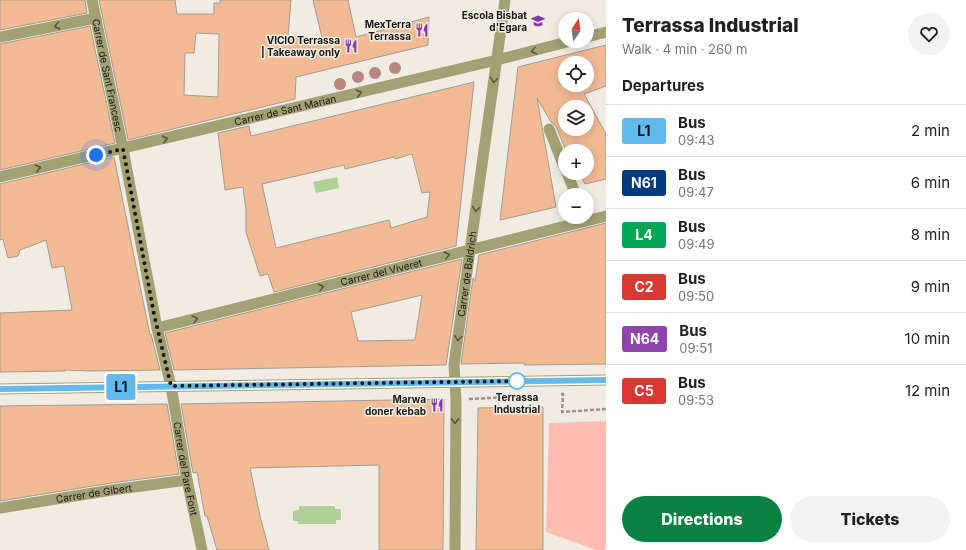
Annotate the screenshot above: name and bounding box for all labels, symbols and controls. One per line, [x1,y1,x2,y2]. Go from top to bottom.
place label: Escola Bisbat d'Egara [462,9,527,34]
north arrow [558,12,594,48]
map controls [558,12,594,224]
school or university icon: Escola Bisbat d'Egara [530,13,546,29]
button: heart [908,13,950,55]
text: Terrassa Industrial [622,14,799,37]
street label: Carrer de Sant Francesc [90,18,125,133]
place label: MexTerra Terrassa [365,18,411,42]
one-way arrow [54,21,61,30]
restaurant icon: MexTerra Terrassa [414,22,430,38]
place label: VICIO Terrassa | Takeaway only [261,34,340,59]
restaurant icon: VICIO Terrassa | Takeaway only [343,38,359,54]
text: Walk · 4 min · 260 m [622,41,747,57]
one-way arrow [530,46,537,54]
button: locate [558,56,594,92]
text: Departures [622,76,704,95]
one-way arrow [490,77,499,83]
one-way arrow [356,89,362,97]
street label: Carrer de Sant Marian [233,92,337,128]
button: layers [558,100,594,136]
text: Bus [678,113,706,132]
text: 2 min [911,121,950,140]
text: L1 [637,122,651,139]
text: 09:43 [678,132,714,148]
one-way arrow [161,135,168,143]
button: + [558,144,594,180]
your location [86,145,106,165]
one-way arrow [35,165,41,173]
text: Bus [678,165,706,184]
text: 6 min [911,173,950,192]
text: N61 [631,174,657,191]
text: 09:47 [678,184,714,200]
button: − [558,188,594,224]
one-way arrow [472,206,481,212]
text: Bus [678,217,706,236]
text: 8 min [911,225,950,244]
text: L4 [635,226,653,243]
street label: Carrer de Baldrich [455,230,479,318]
text: 09:49 [678,236,714,252]
one-way arrow [443,251,450,260]
street label: Carrer del Viveret [339,256,424,288]
text: Bus [678,269,706,288]
text: 9 min [911,277,950,296]
text: C2 [634,278,654,295]
one-way arrow [317,283,324,292]
text: 09:50 [678,288,714,304]
one-way arrow [192,315,198,323]
text: Bus [679,321,707,340]
text: 10 min [905,329,950,348]
text: N64 [630,330,659,347]
one-way arrow [454,335,463,341]
text: 09:51 [679,340,712,356]
marker: Terrassa Industrial [508,372,526,390]
text: Bus [678,373,706,392]
line badge: L1 [103,374,139,400]
text: L1 [114,378,128,395]
text: 12 min [905,381,950,400]
text: C5 [634,382,654,399]
place label: Terrassa Industrial [494,391,540,415]
text: 09:53 [678,392,714,408]
place label: Marwa doner kebab [365,393,426,417]
restaurant icon: Marwa doner kebab [429,397,445,413]
one-way arrow [451,418,459,424]
street label: Carrer del Pare Font [171,421,201,517]
street label: Carrer de Gibert [55,481,133,505]
button: Directions [622,496,782,542]
button: Tickets [790,496,950,542]

